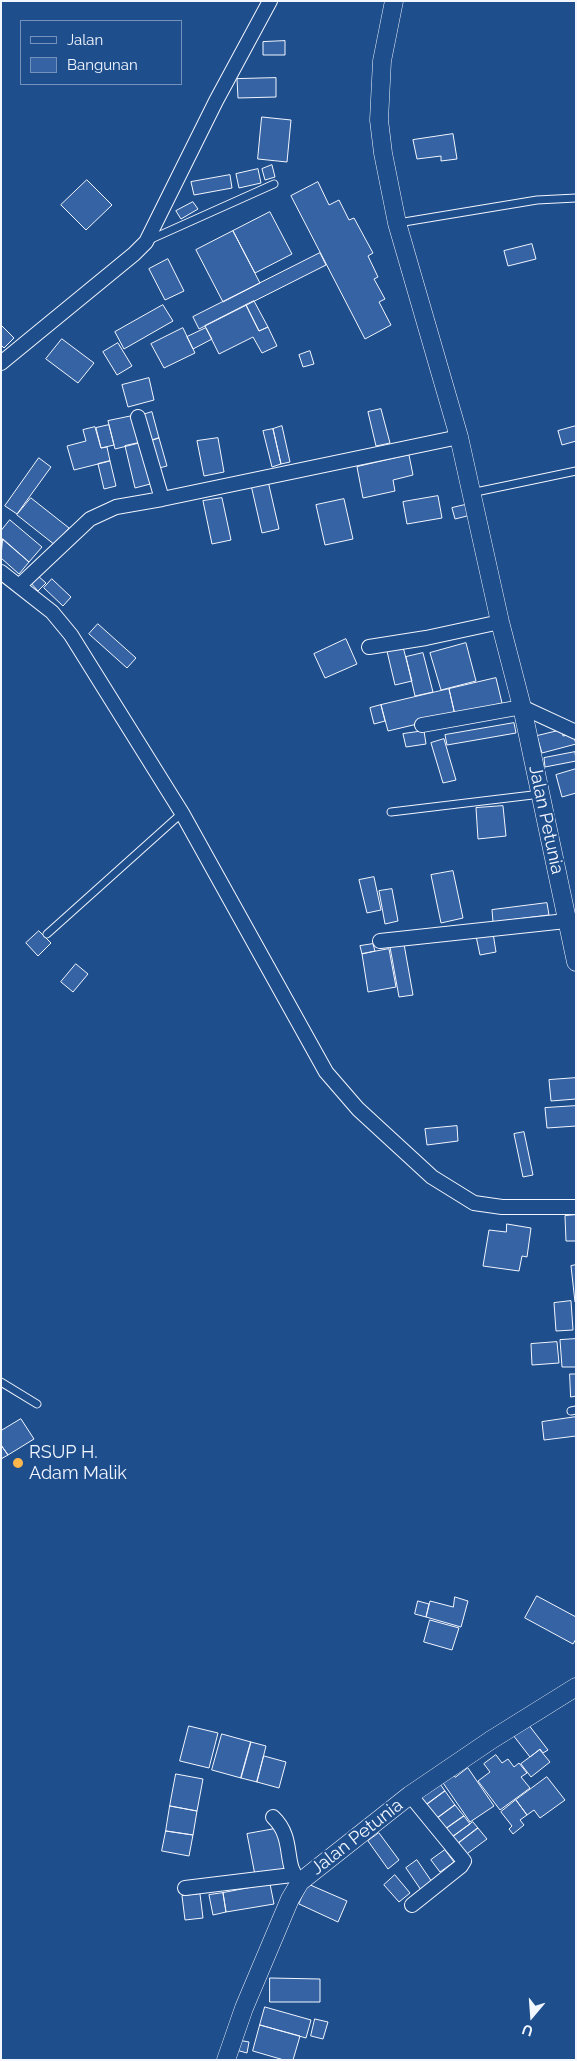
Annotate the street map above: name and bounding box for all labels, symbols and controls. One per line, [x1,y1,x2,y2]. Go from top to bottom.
legend [20,20,182,85]
text: Jalan [67,31,103,49]
text: Bangunan [67,56,138,74]
street label: Jalan Petunia [524,764,568,876]
place label: RSUP H. Adam Malik [29,1442,127,1485]
marker: RSUP H. Adam Malik [11,1456,25,1470]
street label: Jalan Petunia [307,1794,407,1880]
north arrow [507,1991,557,2041]
text: U [520,2021,535,2039]

